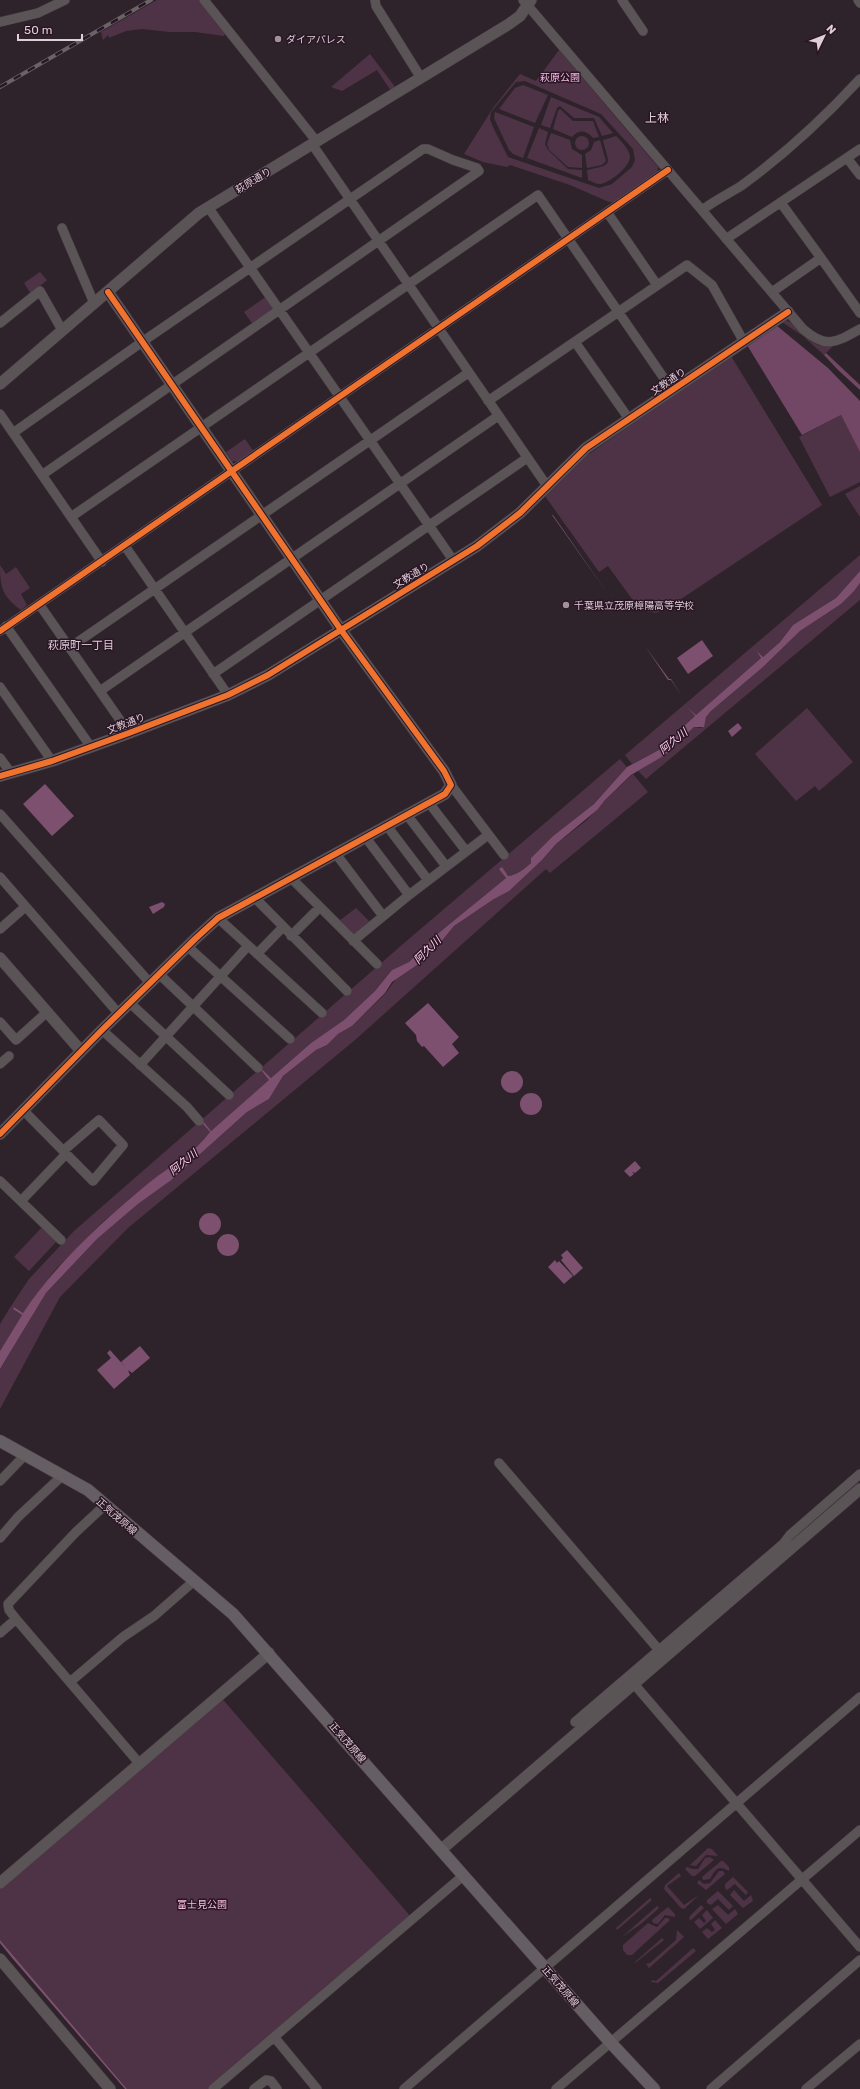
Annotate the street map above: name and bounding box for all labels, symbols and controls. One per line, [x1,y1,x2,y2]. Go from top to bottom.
scale bar [18,16,82,42]
north arrow [804,16,844,56]
text: N [823,22,838,37]
text: 50 m [24,23,52,37]
marker: ダイアパレス [273,34,283,44]
place label: ダイアパレス [286,34,346,46]
park label: 萩原公園 [540,72,580,84]
district label: 上林 [645,111,669,125]
street label: 萩原通り [233,165,274,196]
street label: 文教通り [649,366,688,398]
street label: 文教通り [391,560,432,591]
marker: 千葉県立茂原樟陽高等学校 [561,600,571,610]
place label: 千葉県立茂原樟陽高等学校 [574,600,694,612]
district label: 萩原町一丁目 [48,639,114,652]
street label: 文教通り [106,711,147,737]
water label: 阿久川 [656,725,691,757]
water label: 阿久川 [411,933,444,967]
water label: 阿久川 [166,1146,201,1178]
street label: 正気茂原線 [94,1496,139,1538]
street label: 正気茂原線 [326,1720,368,1765]
park label: 富士見公園 [177,1899,227,1911]
street label: 正気茂原線 [539,1964,581,2009]

